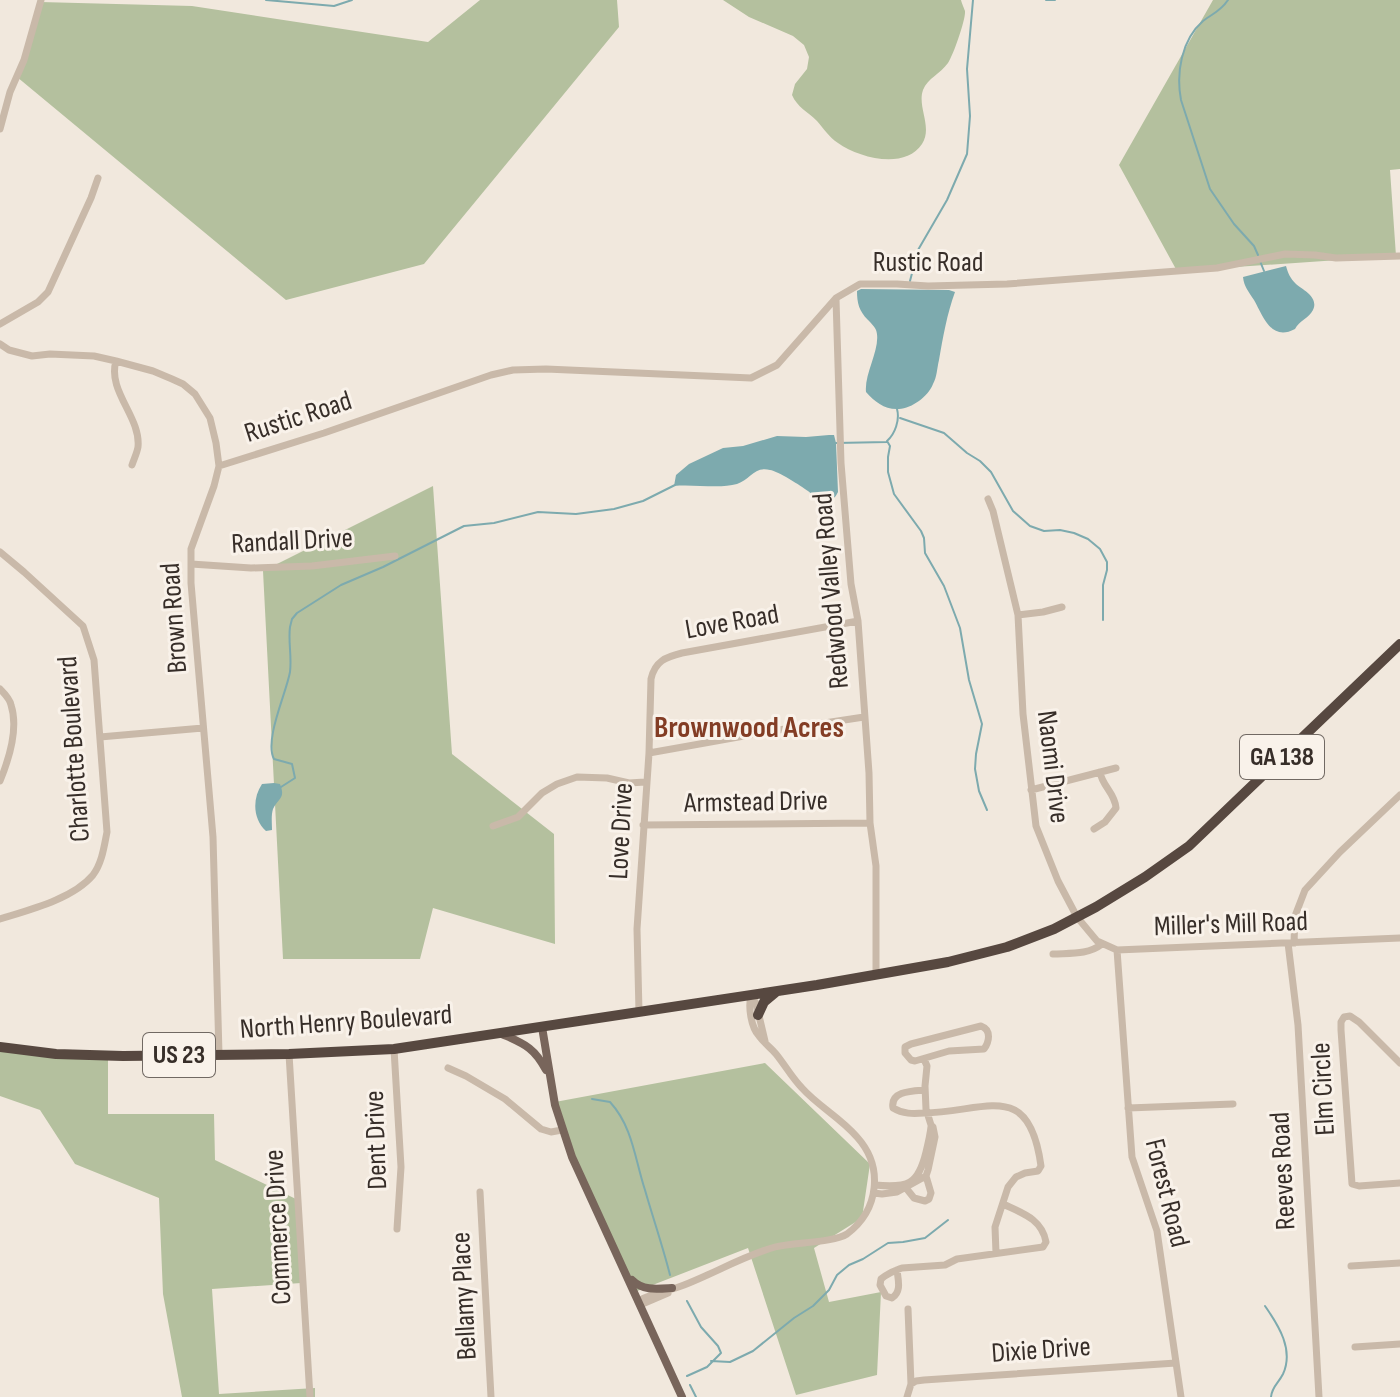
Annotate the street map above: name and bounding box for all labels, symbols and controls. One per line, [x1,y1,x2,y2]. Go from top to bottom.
street label: Rustic Road [873,246,983,279]
street label: Rustic Road [240,384,356,450]
street label: Redwood Valley Road [806,492,856,690]
street label: Randall Drive [230,521,354,561]
street label: Brown Road [154,562,194,674]
street label: Love Road [683,598,781,646]
street label: Charlotte Boulevard [51,655,97,843]
street label: Naomi Drive [1030,709,1076,825]
district label: Brownwood Acres [654,710,844,746]
road number: GA 138 [1240,735,1324,779]
street label: Love Drive [602,782,640,880]
street label: Armstead Drive [683,784,828,820]
street label: Miller's Mill Road [1153,905,1309,943]
street label: North Henry Boulevard [239,998,453,1046]
road number: US 23 [143,1033,215,1077]
street label: Elm Circle [1304,1042,1342,1136]
street label: Dent Drive [358,1090,394,1190]
street label: Reeves Road [1263,1111,1303,1231]
street label: Forest Road [1138,1135,1196,1251]
street label: Commerce Drive [257,1149,299,1305]
street label: Bellamy Place [444,1231,484,1361]
street label: Dixie Drive [990,1330,1092,1370]

